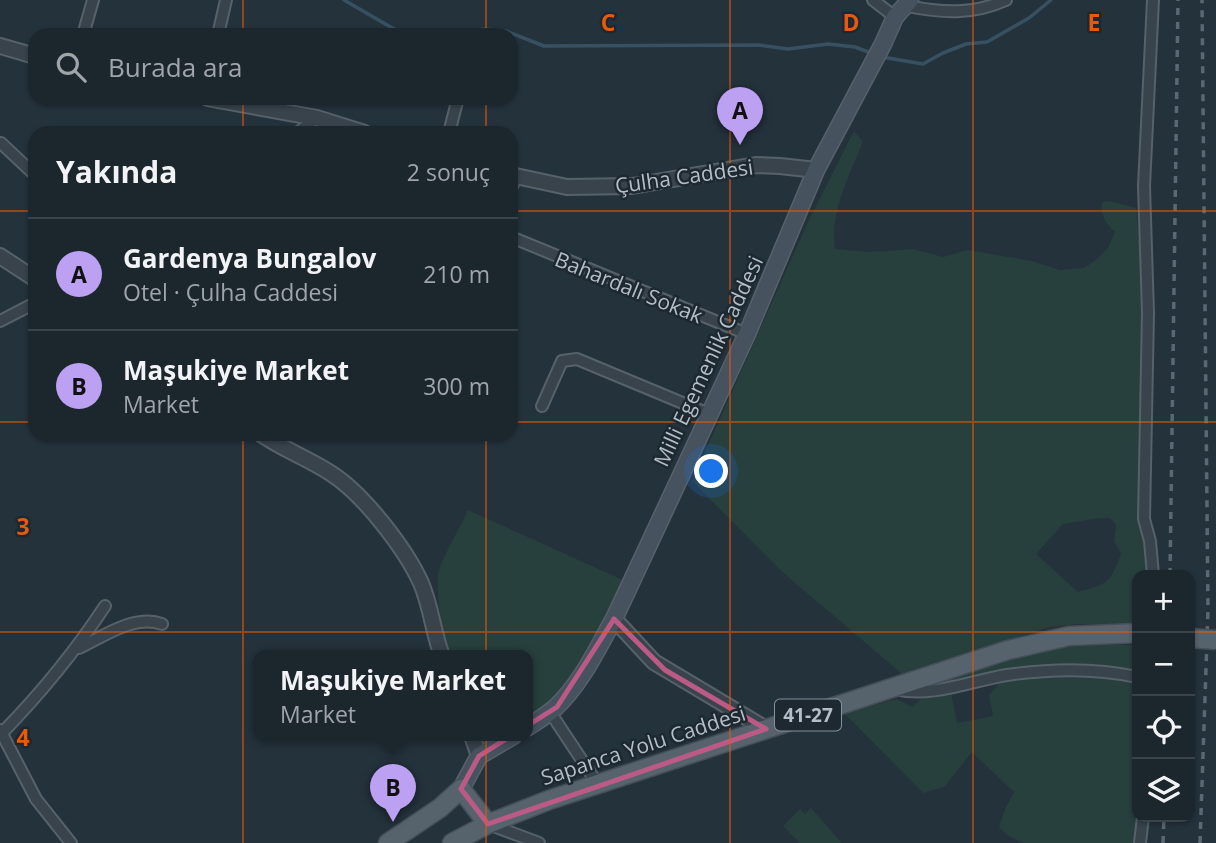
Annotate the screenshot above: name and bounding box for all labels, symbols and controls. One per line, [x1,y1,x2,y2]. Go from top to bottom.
text: C [601,6,615,38]
text: D [842,6,860,38]
text: E [1088,6,1100,38]
search box [28,28,518,105]
icon: search [52,48,90,86]
text: Burada ara [108,49,242,85]
pin: A [717,87,763,145]
text: Yakında [56,151,177,192]
street label: Çulha Caddesi [613,152,755,200]
text: 2 sonuç [407,156,490,188]
text: Gardenya Bungalov [123,240,376,276]
street label: Bahardalı Sokak [551,245,707,329]
street label: Milli Egemenlik Caddesi [647,251,769,471]
text: A [71,258,87,290]
text: 210 m [423,258,490,290]
text: Otel · Çulha Caddesi [123,276,338,308]
text: Maşukiye Market [123,352,349,388]
text: B [71,370,87,402]
text: 300 m [423,370,490,402]
text: Market [123,388,199,420]
your location [694,454,728,488]
text: 3 [16,510,30,542]
map controls [1132,570,1195,822]
button: + [1132,570,1195,633]
button: − [1132,633,1195,696]
popup [253,650,533,741]
text: Maşukiye Market [280,662,506,698]
button: locate [1132,696,1195,759]
text: Market [280,698,356,730]
street label: Sapanca Yolu Caddesi [537,699,749,791]
road number: 41-27 [775,700,841,730]
text: 4 [16,721,30,753]
button: layers [1132,759,1195,822]
pin: B [370,764,416,822]

